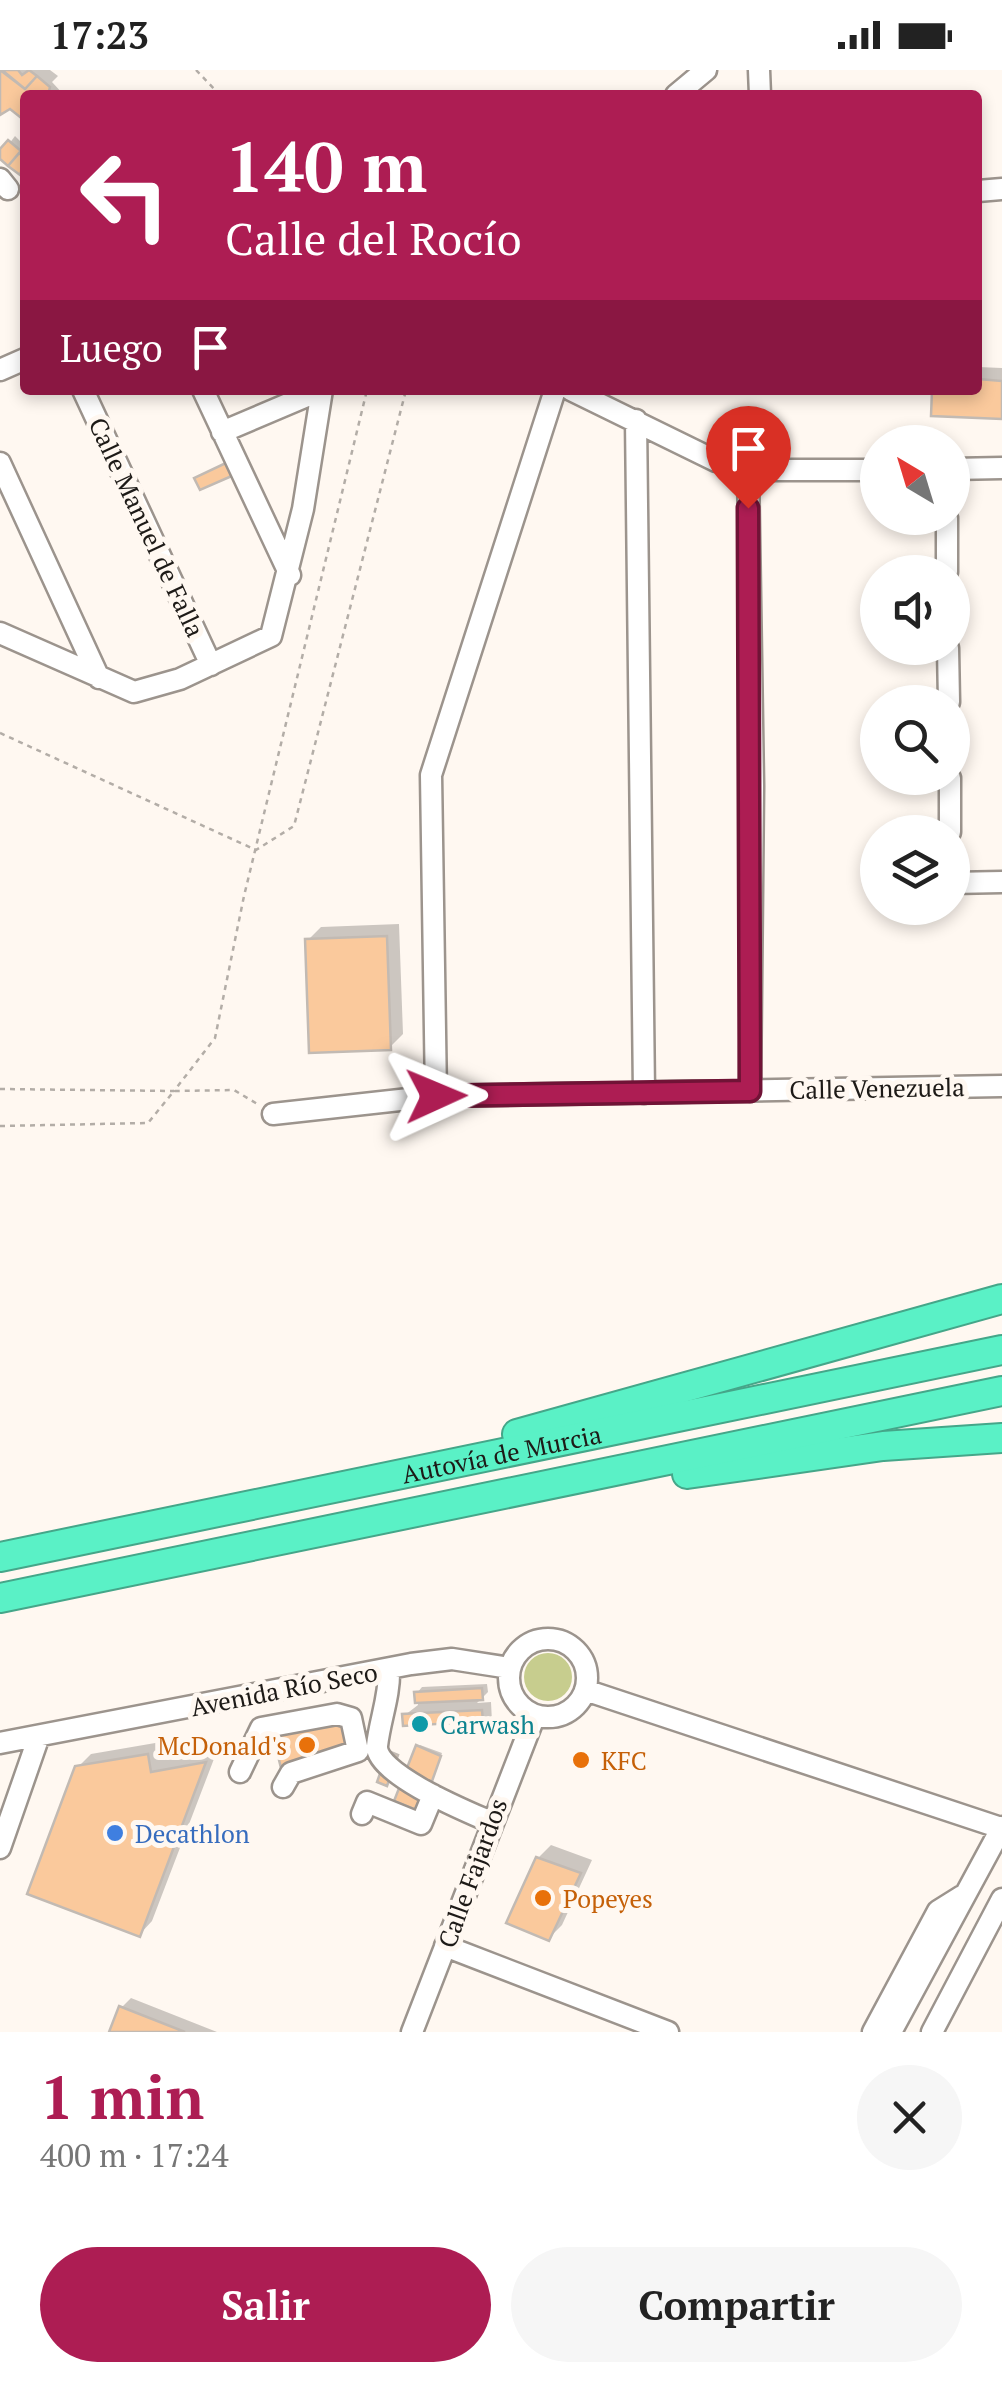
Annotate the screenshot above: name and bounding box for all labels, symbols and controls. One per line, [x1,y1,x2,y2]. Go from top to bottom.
text: 17:23 [50,10,149,60]
text: 140 m [225,119,427,212]
icon: left [60,130,190,260]
text: Calle del Rocío [225,208,522,268]
icon: arrive [183,320,238,375]
text: Luego [60,323,163,373]
pin [706,406,791,509]
street label: Calle Manuel de Falla [82,412,213,642]
icon: arrive [721,421,776,476]
north arrow [860,425,970,535]
map controls [860,425,970,925]
button: sound [860,555,970,665]
button: search [860,685,970,795]
button: layers [860,815,970,925]
position arrow [384,1044,488,1148]
street label: Calle Venezuela [789,1070,965,1106]
street label: Autovía de Murcia [399,1417,605,1490]
street label: Avenida Río Seco [188,1655,380,1723]
place label: Carwash [440,1708,535,1741]
marker: Carwash [409,1713,431,1735]
place label: McDonald's [158,1729,287,1762]
marker: McDonald's [296,1734,318,1756]
place label: KFC [601,1744,647,1777]
marker: KFC [570,1749,592,1771]
street label: Calle Fajardos [430,1794,514,1952]
place label: Decathlon [135,1817,250,1850]
marker: Decathlon [104,1822,126,1844]
place label: Popeyes [563,1882,653,1915]
marker: Popeyes [532,1887,554,1909]
text: 1 min [40,2057,204,2136]
button: close [857,2065,962,2170]
text: 400 m · 17:24 [40,2134,228,2176]
button: Salir [40,2247,491,2362]
button: Compartir [511,2247,962,2362]

